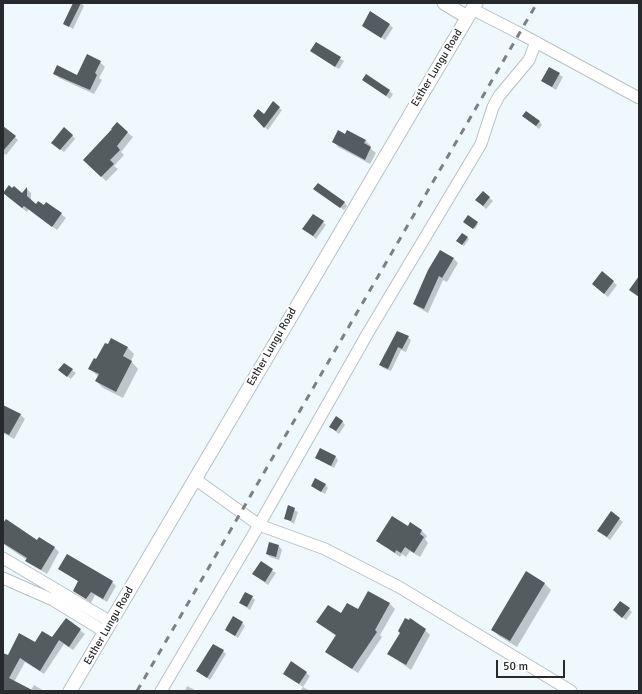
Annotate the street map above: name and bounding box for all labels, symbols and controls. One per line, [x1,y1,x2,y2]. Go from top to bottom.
street label: Esther Lungu Road [409,27,465,109]
street label: Esther Lungu Road [244,306,300,388]
street label: Esther Lungu Road [81,585,137,667]
scale bar [498,652,567,678]
text: 50 m [503,659,528,674]

